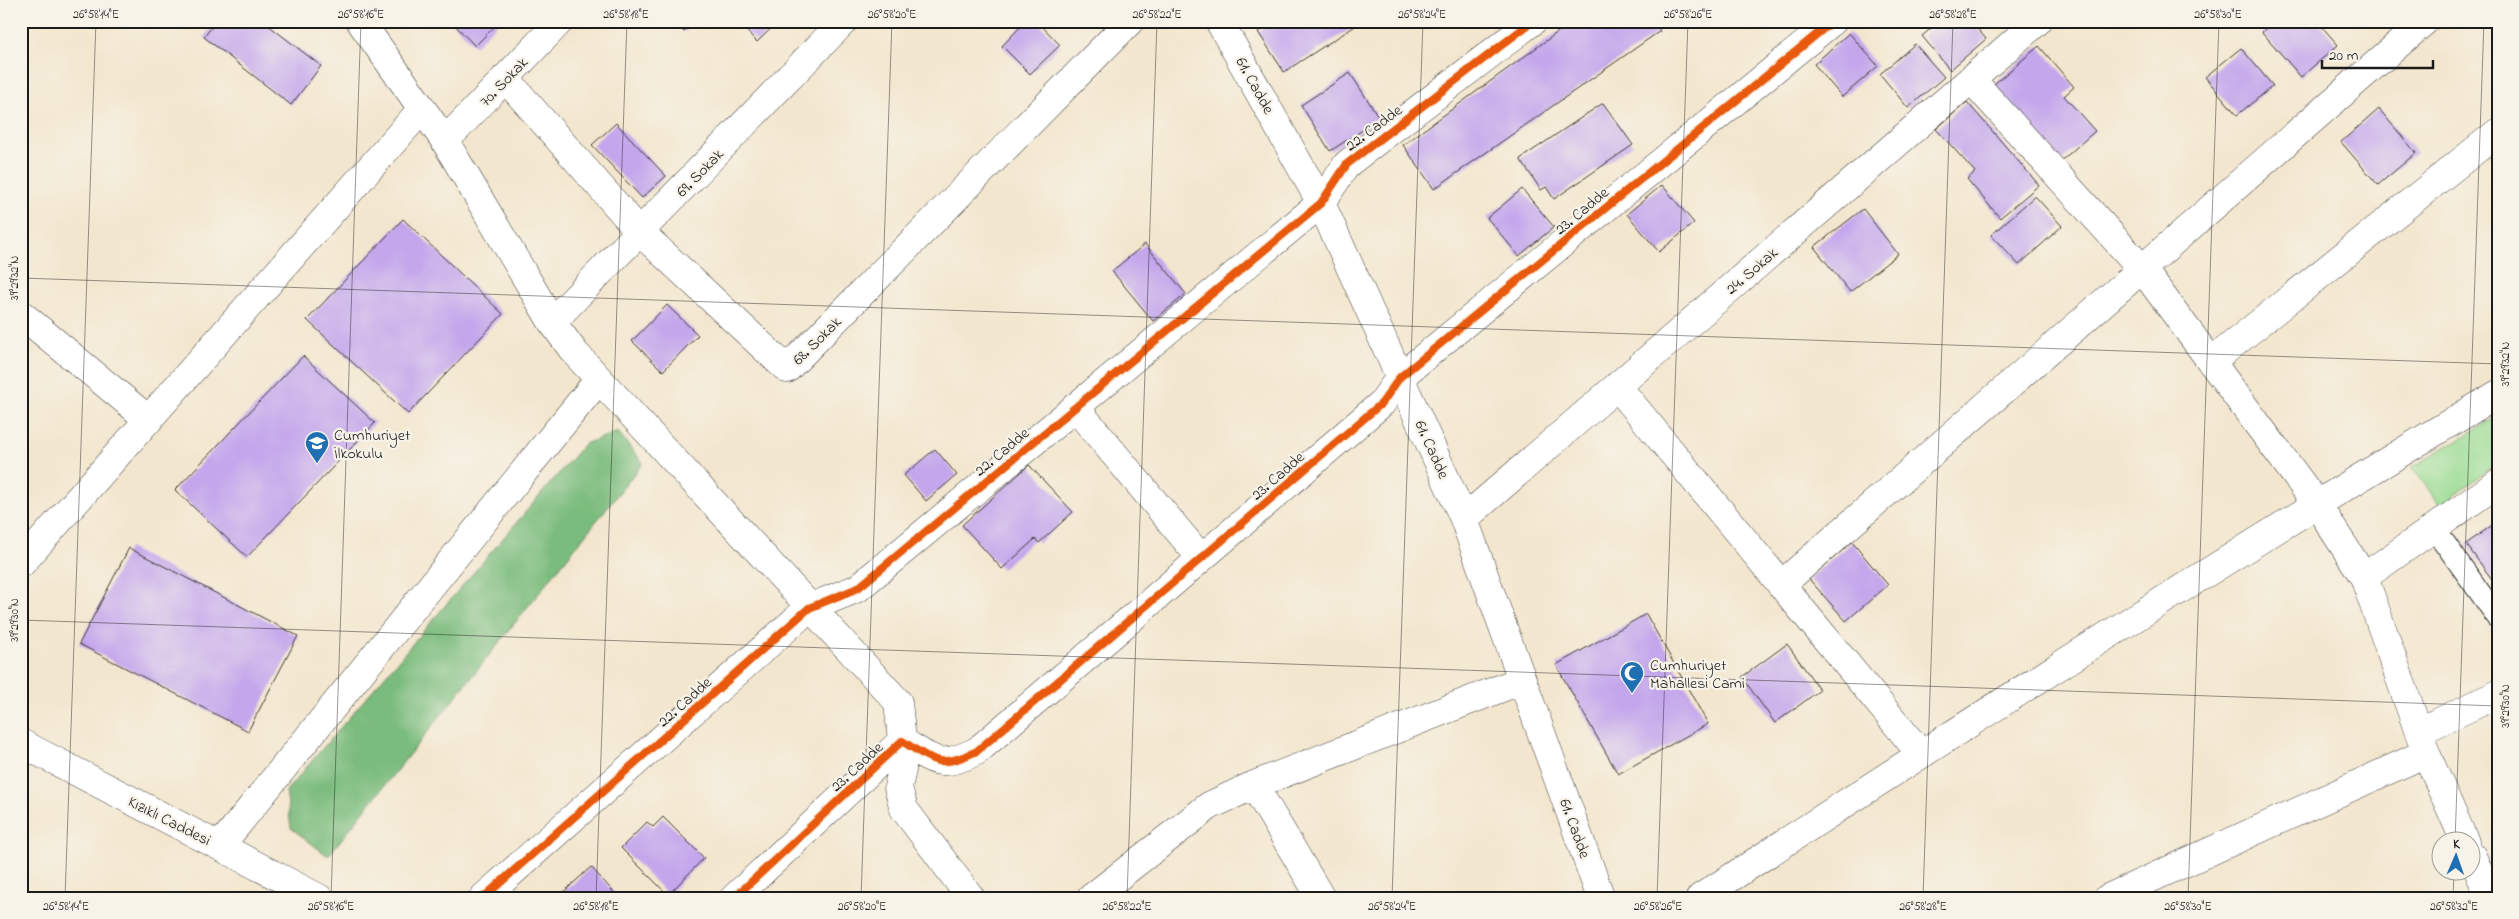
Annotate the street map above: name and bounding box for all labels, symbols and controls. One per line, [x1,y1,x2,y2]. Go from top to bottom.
text: 26°58'14"E [73,6,119,24]
text: 26°58'16"E [338,6,384,24]
text: 26°58'18"E [603,6,649,24]
text: 26°58'20"E [868,6,916,24]
text: 26°58'22"E [1132,6,1182,24]
text: 26°58'24"E [1398,6,1446,24]
text: 26°58'26"E [1664,6,1712,24]
text: 26°58'28"E [1929,6,1977,24]
text: 26°58'30"E [2194,6,2242,24]
scale bar [2322,38,2433,70]
text: 20 m [2329,45,2359,67]
street label: 70. Sokak [474,51,535,113]
street label: 61. Cadde [1229,53,1280,120]
street label: 22. Cadde [1341,99,1408,158]
street label: 69. Sokak [671,143,731,203]
street label: 23. Cadde [1550,181,1615,241]
street label: 24. Sokak [1721,241,1785,301]
text: 39°29'32"N [6,256,24,300]
street label: 68. Sokak [787,311,848,371]
text: 39°29'32"N [2497,342,2515,386]
street label: 61. Cadde [1408,417,1455,484]
street label: 22. Cadde [969,422,1036,483]
place label: Cumhuriyet İlkokulu [334,424,411,466]
school or university icon: Cumhuriyet İlkokulu [304,430,330,464]
street label: 23. Cadde [1246,446,1311,507]
text: 39°29'30"N [6,598,24,642]
place label: Cumhuriyet Mahallesi Cami [1650,654,1745,696]
mosque icon: Cumhuriyet Mahallesi Cami [1619,660,1645,694]
street label: 22. Cadde [653,671,718,733]
text: 39°29'30"N [2497,684,2515,728]
street label: 23. Cadde [826,736,890,798]
street label: Kızıklı Caddesi [123,791,215,853]
street label: 61. Cadde [1552,795,1596,863]
north arrow [2432,832,2482,882]
text: K [2453,834,2461,855]
text: 26°58'14"E [43,898,89,916]
text: 26°58'16"E [308,898,354,916]
text: 26°58'18"E [573,898,619,916]
text: 26°58'20"E [838,898,886,916]
text: 26°58'22"E [1102,898,1152,916]
text: 26°58'24"E [1368,898,1416,916]
text: 26°58'26"E [1634,898,1682,916]
text: 26°58'28"E [1899,898,1947,916]
text: 26°58'30"E [2164,898,2212,916]
text: 26°58'32"E [2430,898,2478,916]

